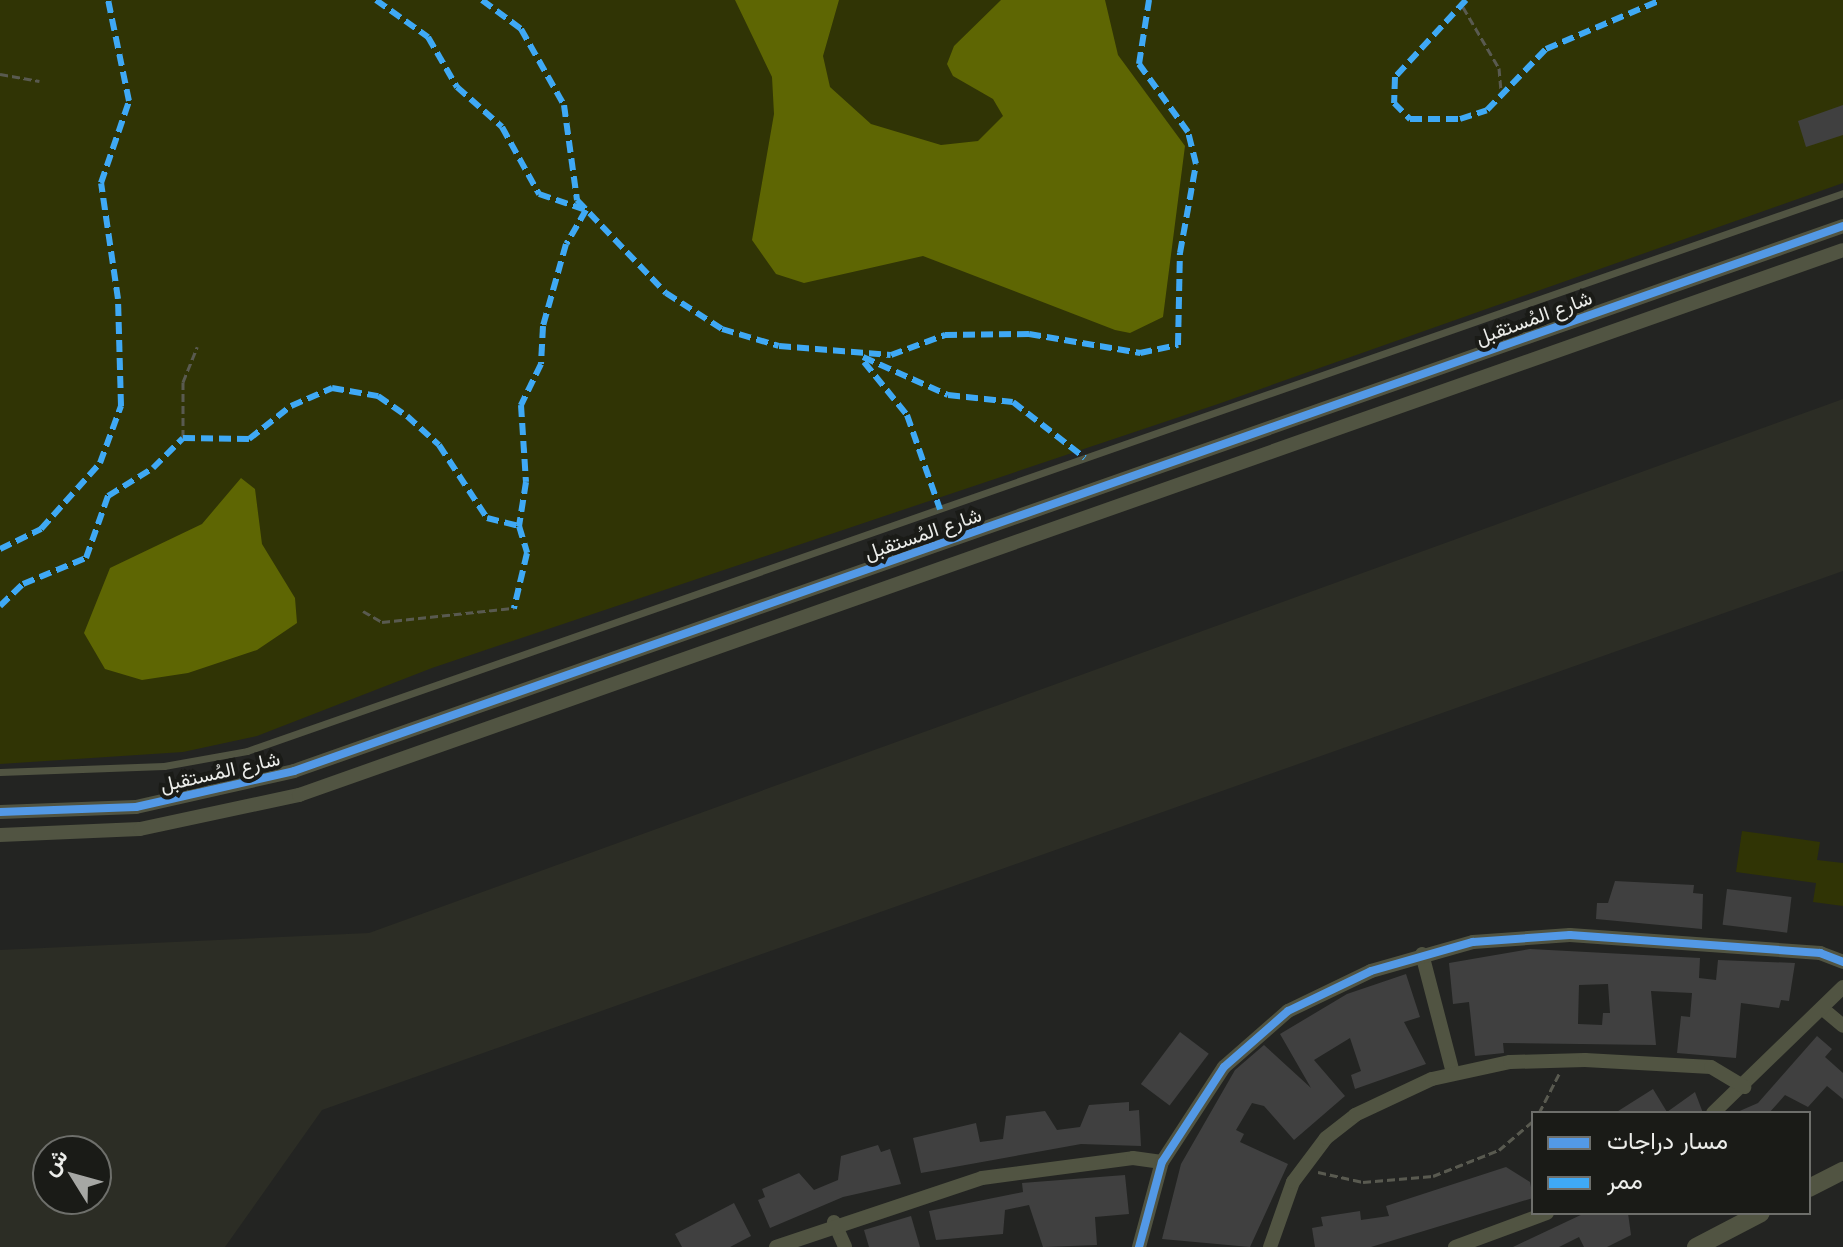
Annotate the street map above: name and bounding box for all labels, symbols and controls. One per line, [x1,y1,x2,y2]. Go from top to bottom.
street label: شارع المُستقبل [1472,286,1596,350]
street label: شارع المُستقبل [861,503,985,565]
street label: شارع المُستقبل [158,747,282,797]
legend [1531,1111,1811,1215]
text: مسار دراجات [1607,1125,1728,1156]
north arrow [32,1135,112,1215]
text: ش [35,1143,74,1181]
text: ممر [1607,1165,1643,1196]

